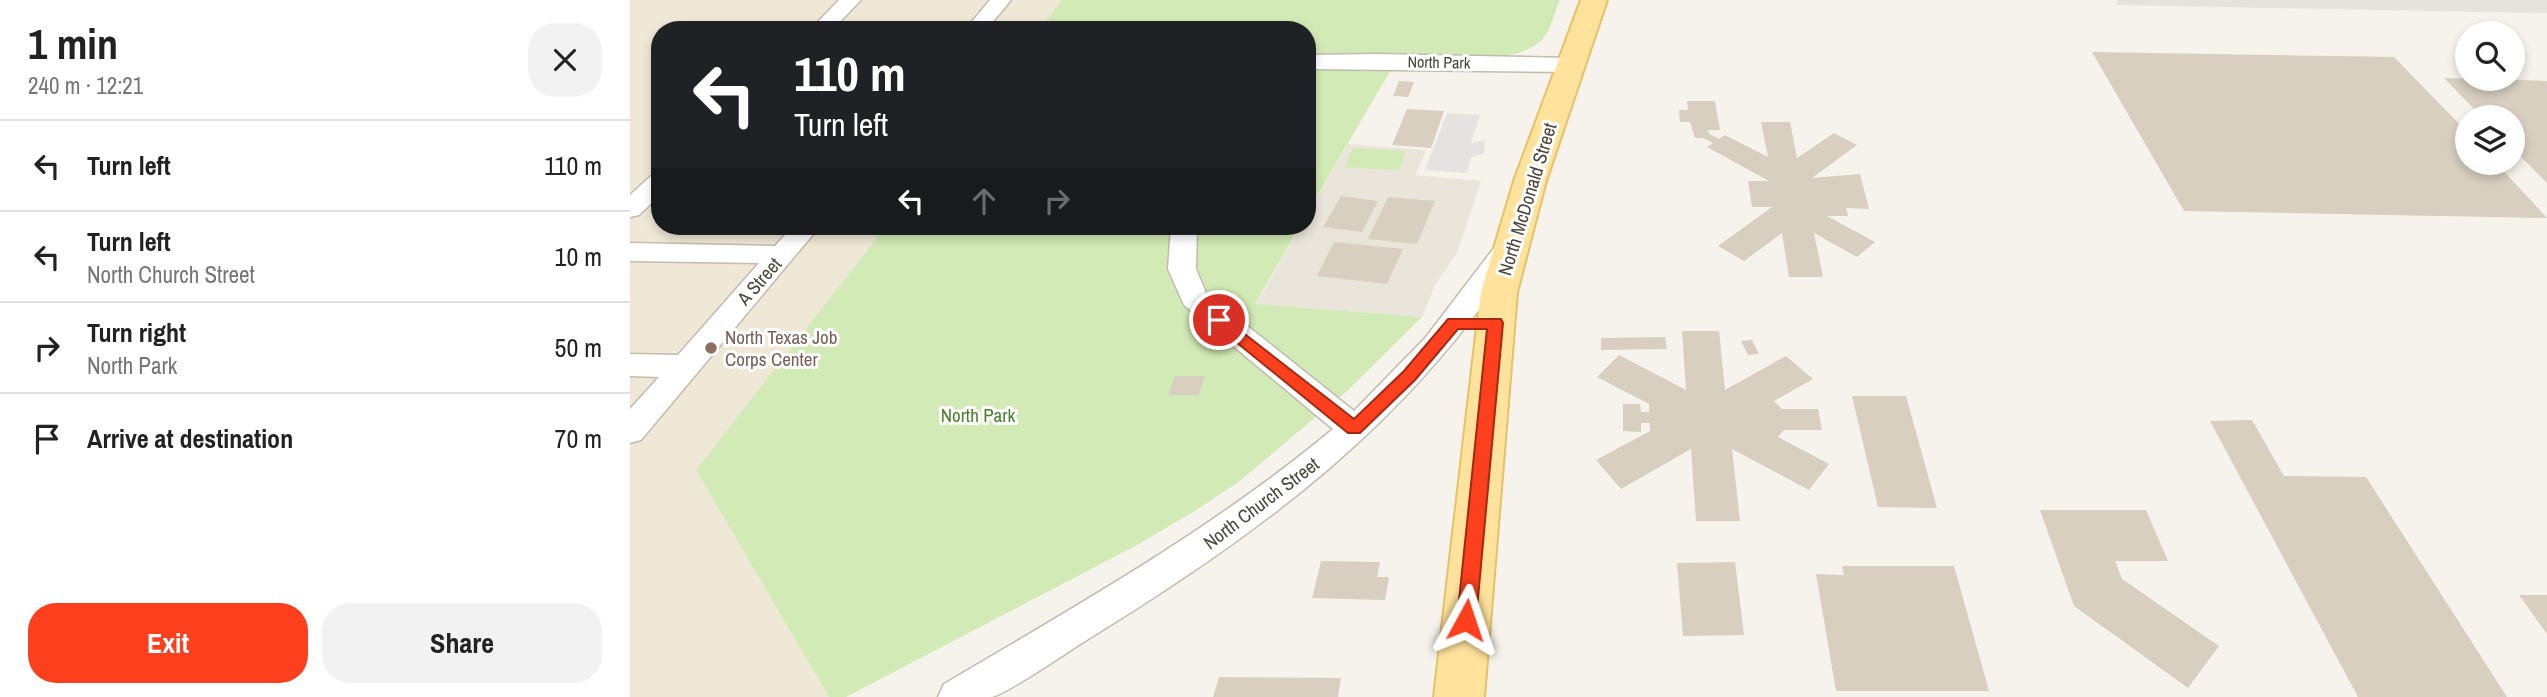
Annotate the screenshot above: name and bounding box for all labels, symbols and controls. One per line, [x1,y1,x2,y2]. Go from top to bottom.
text: 1 min [28,16,118,72]
map controls [2455,21,2525,175]
button: search [2455,21,2525,91]
button: close [528,23,602,97]
text: 110 m [794,40,906,106]
icon: left [679,49,770,140]
street label: North Park [1407,50,1471,74]
text: 240 m · 12:21 [28,70,143,101]
text: Turn left [794,103,888,146]
button: layers [2455,105,2525,175]
street label: North McDonald Street [1491,119,1563,279]
icon: left [28,147,66,185]
text: Turn left [87,148,171,183]
text: 110 m [544,148,602,183]
icon: left [892,182,930,220]
icon: ahead [965,182,1003,220]
icon: right [1038,182,1076,220]
text: Turn left [87,224,171,259]
icon: left [28,238,66,276]
text: 10 m [555,239,602,274]
street label: A Street [730,251,787,311]
text: North Church Street [87,259,255,290]
pin [1189,290,1249,350]
icon: arrive [1200,301,1238,339]
text: Turn right [87,315,186,350]
place label: North Texas Job Corps Center [725,324,837,372]
icon: right [28,329,66,367]
text: 50 m [555,330,602,365]
marker: North Texas Job Corps Center [703,340,719,356]
text: North Park [87,350,177,381]
park label: North Park [941,402,1015,428]
icon: arrive [28,420,66,458]
text: Arrive at destination [87,421,293,456]
text: 70 m [555,421,602,456]
street label: North Church Street [1198,451,1325,555]
position arrow [1429,583,1503,657]
button: Exit [28,603,308,683]
button: Share [322,603,602,683]

